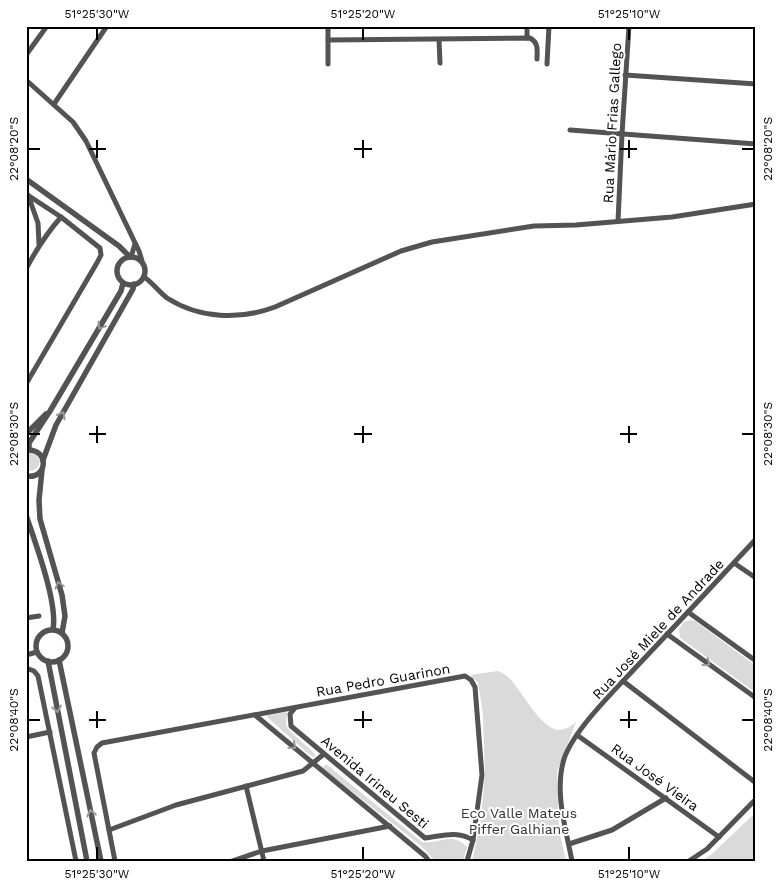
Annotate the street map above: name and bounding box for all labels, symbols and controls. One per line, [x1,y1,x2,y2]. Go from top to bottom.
text: 51°25'30"W [65,7,130,21]
text: 51°25'20"W [331,7,396,21]
text: 51°25'10"W [598,7,661,21]
street label: Rua Mário Frias Gallego [600,42,624,204]
text: 22°08'20"S [7,117,21,181]
text: 22°08'20"S [761,117,775,181]
one-way arrow [97,320,107,329]
text: 22°08'30"S [7,402,21,466]
text: 22°08'30"S [761,402,775,466]
one-way arrow [55,412,65,421]
street label: Rua José Miele de Andrade [589,556,727,702]
one-way arrow [55,582,65,590]
one-way arrow [701,657,710,665]
street label: Rua Pedro Guarinon [315,660,451,700]
text: 22°08'40"S [7,688,21,752]
text: 22°08'40"S [761,688,775,752]
one-way arrow [51,705,62,714]
street label: Avenida Irineu Sesti [318,732,432,832]
one-way arrow [287,740,296,749]
street label: Rua José Vieira [608,740,702,814]
park label: Eco Valle Mateus Piffer Galhiane [461,805,577,837]
one-way arrow [86,809,97,817]
text: 51°25'30"W [65,867,130,881]
text: 51°25'20"W [331,867,396,881]
text: 51°25'10"W [598,867,661,881]

